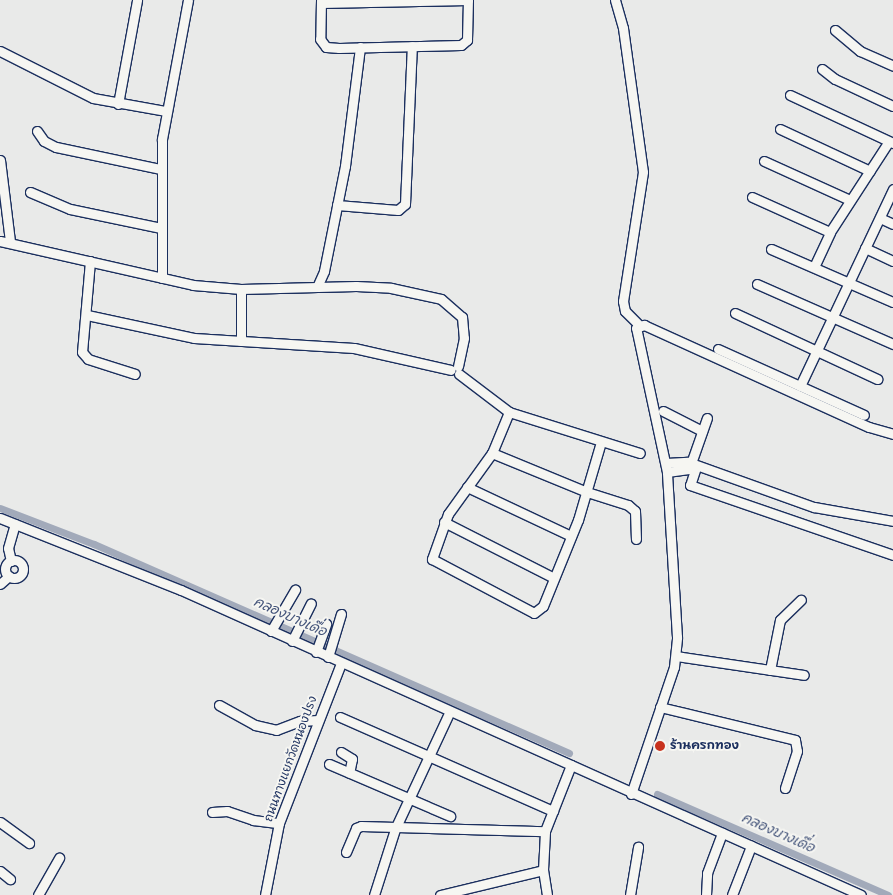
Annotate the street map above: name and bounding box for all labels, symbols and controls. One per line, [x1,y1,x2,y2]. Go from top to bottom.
water label: คลองบางเดื่อ [251,593,329,641]
street label: ถนนทางแยกวัดหนองปรง [262,694,320,824]
place label: ร้านครกทอง [670,739,739,753]
marker: ร้านครกทอง [654,740,666,752]
water label: คลองบางเดื่อ [739,809,817,857]

